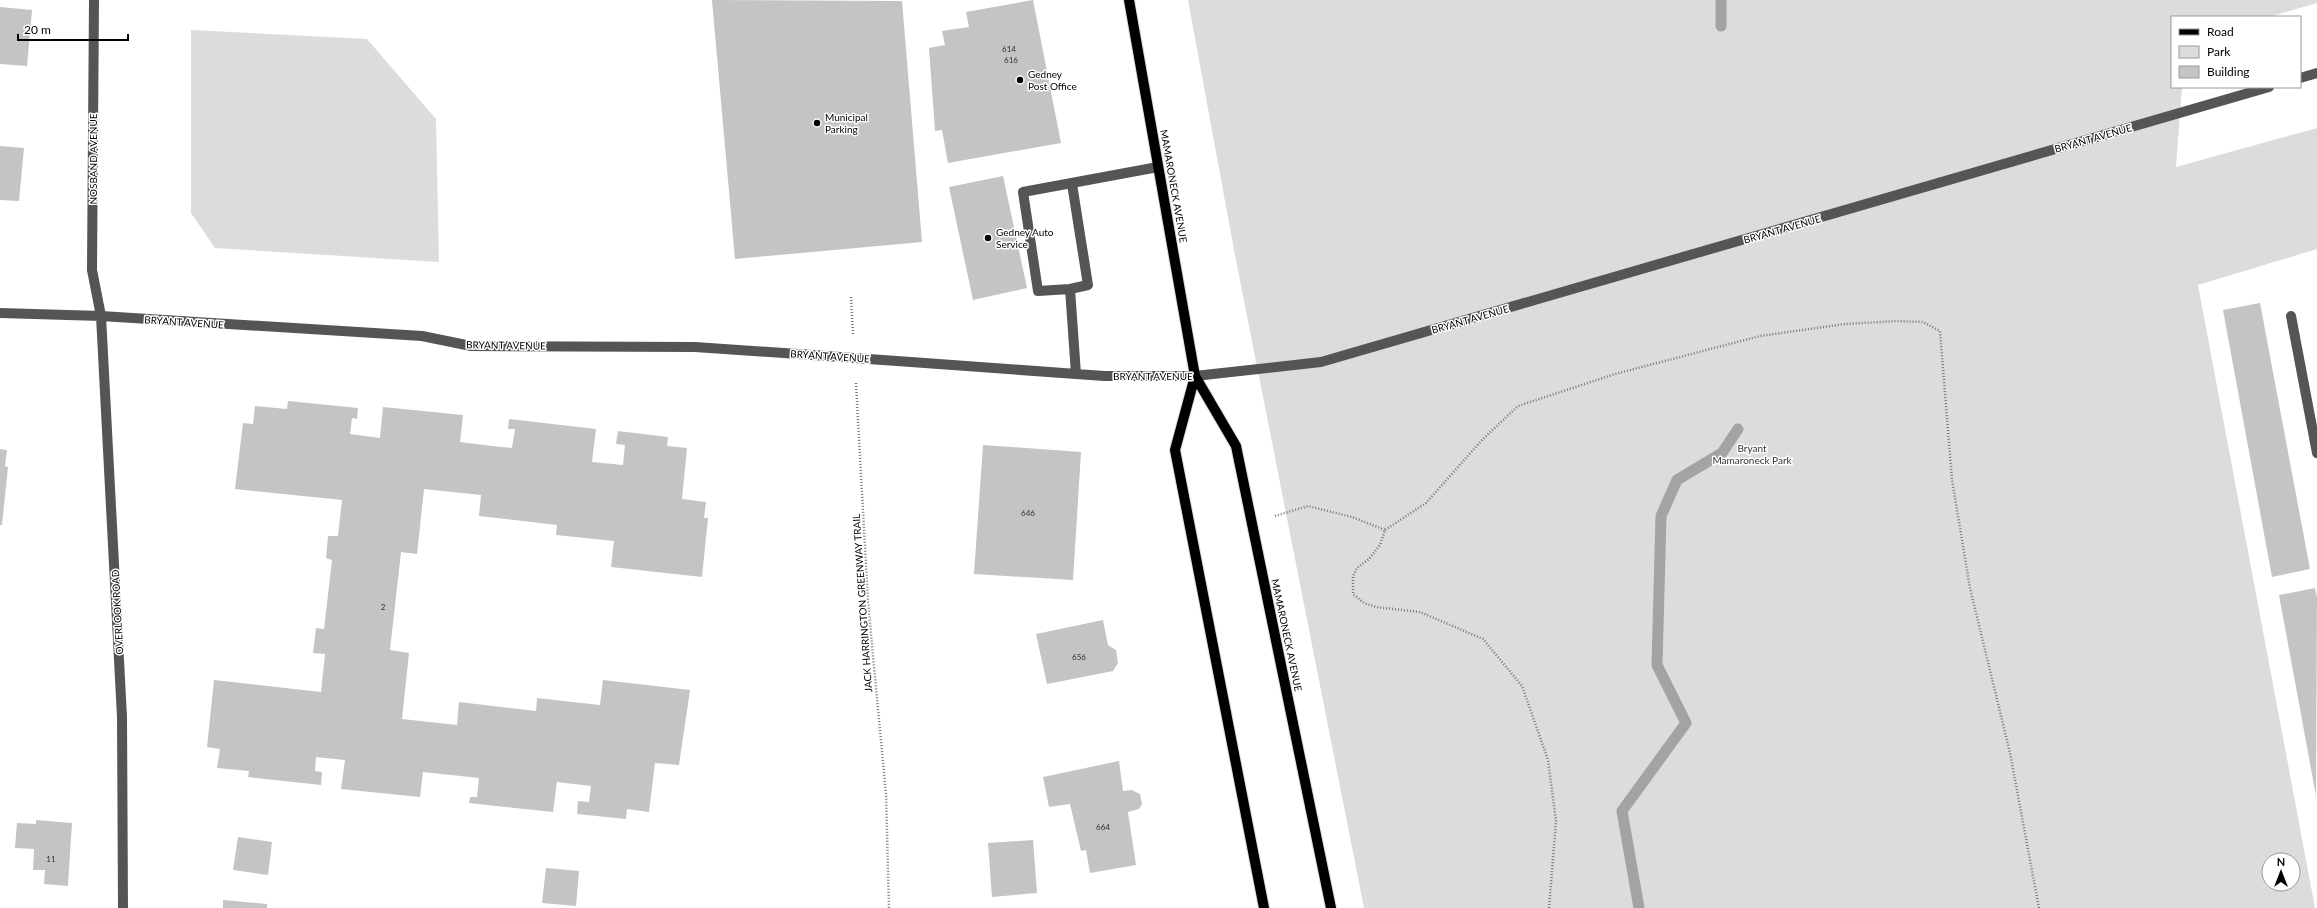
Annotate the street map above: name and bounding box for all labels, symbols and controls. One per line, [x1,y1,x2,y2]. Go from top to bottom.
scale bar [18,16,128,42]
legend [2171,16,2301,88]
text: 20 m [24,22,51,37]
text: Road [2207,24,2234,39]
house number: 614 [1002,44,1016,54]
text: Park [2207,44,2231,59]
house number: 616 [1004,55,1018,65]
text: Building [2207,64,2250,79]
place label: Gedney Post Office [1028,68,1077,92]
marker: Gedney Post Office [1015,75,1025,85]
place label: Municipal Parking [825,111,868,135]
street label: NOSBAND AVENUE [87,113,99,205]
marker: Municipal Parking [812,118,822,128]
street label: BRYANT AVENUE [2053,121,2133,155]
street label: MAMARONECK AVENUE [1158,129,1190,244]
street label: BRYANT AVENUE [1742,212,1822,246]
place label: Gedney Auto Service [996,226,1054,250]
marker: Gedney Auto Service [983,233,993,243]
street label: BRYANT AVENUE [1430,302,1510,336]
street label: BRYANT AVENUE [144,313,224,331]
street label: BRYANT AVENUE [466,338,546,352]
street label: BRYANT AVENUE [790,347,870,365]
street label: BRYANT AVENUE [1113,370,1193,382]
park label: Bryant Mamaroneck Park [1712,442,1793,466]
house number: 646 [1021,508,1035,518]
street label: JACK HARRINGTON GREENWAY TRAIL [850,513,874,693]
street label: OVERLOOK ROAD [109,569,125,655]
street label: MAMARONECK AVENUE [1269,578,1305,693]
house number: 2 [381,602,386,612]
house number: 656 [1072,652,1086,662]
house number: 664 [1096,822,1110,832]
north arrow [2261,852,2301,892]
house number: 11 [46,854,56,864]
text: N [2277,855,2285,868]

